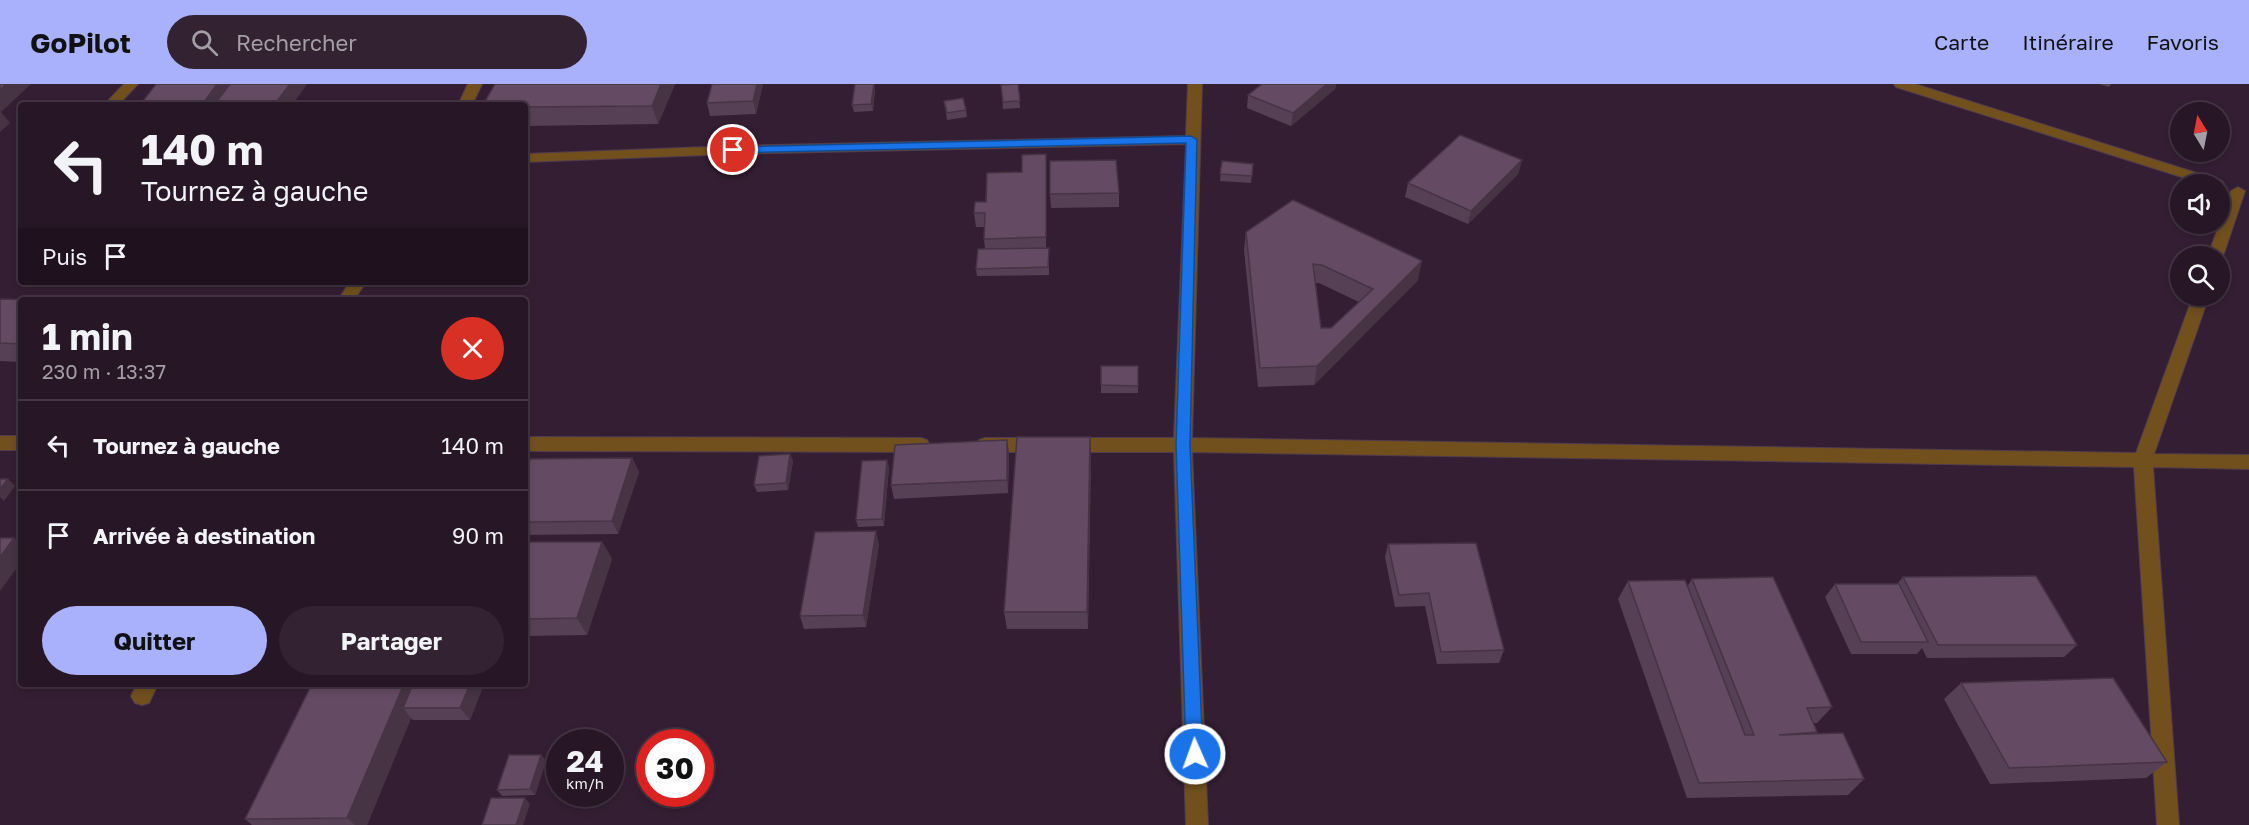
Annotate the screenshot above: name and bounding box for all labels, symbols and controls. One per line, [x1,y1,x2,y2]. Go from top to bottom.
search box [167,15,587,69]
text: GoPilot [30,26,131,59]
icon: search [188,26,221,59]
text: Rechercher [236,29,357,56]
text: Carte [1934,29,1989,55]
text: Itinéraire [2022,29,2114,55]
text: Favoris [2147,29,2219,55]
north arrow [2170,102,2230,162]
map controls [2170,102,2230,306]
text: 140 m [141,124,263,174]
pin [707,124,758,175]
icon: left [42,126,120,204]
icon: arrive [716,133,749,166]
button: sound [2170,174,2230,234]
text: Tournez à gauche [141,175,368,207]
icon: arrive [99,240,132,273]
text: Puis [42,243,87,270]
button: search [2170,246,2230,306]
text: 1 min [42,315,133,358]
button: close [441,317,504,380]
text: 230 m · 13:37 [42,359,166,383]
icon: left [42,429,75,462]
text: Tournez à gauche [93,432,280,459]
text: 140 m [441,432,504,459]
icon: arrive [42,519,75,552]
text: Arrivée à destination [93,522,315,549]
text: 90 m [452,522,504,549]
button: Quitter [42,606,267,675]
button: Partager [279,606,504,675]
position arrow [1163,722,1227,786]
speed limit sign: 30 [636,729,714,807]
text: 24 [566,743,604,779]
text: km/h [566,774,604,792]

